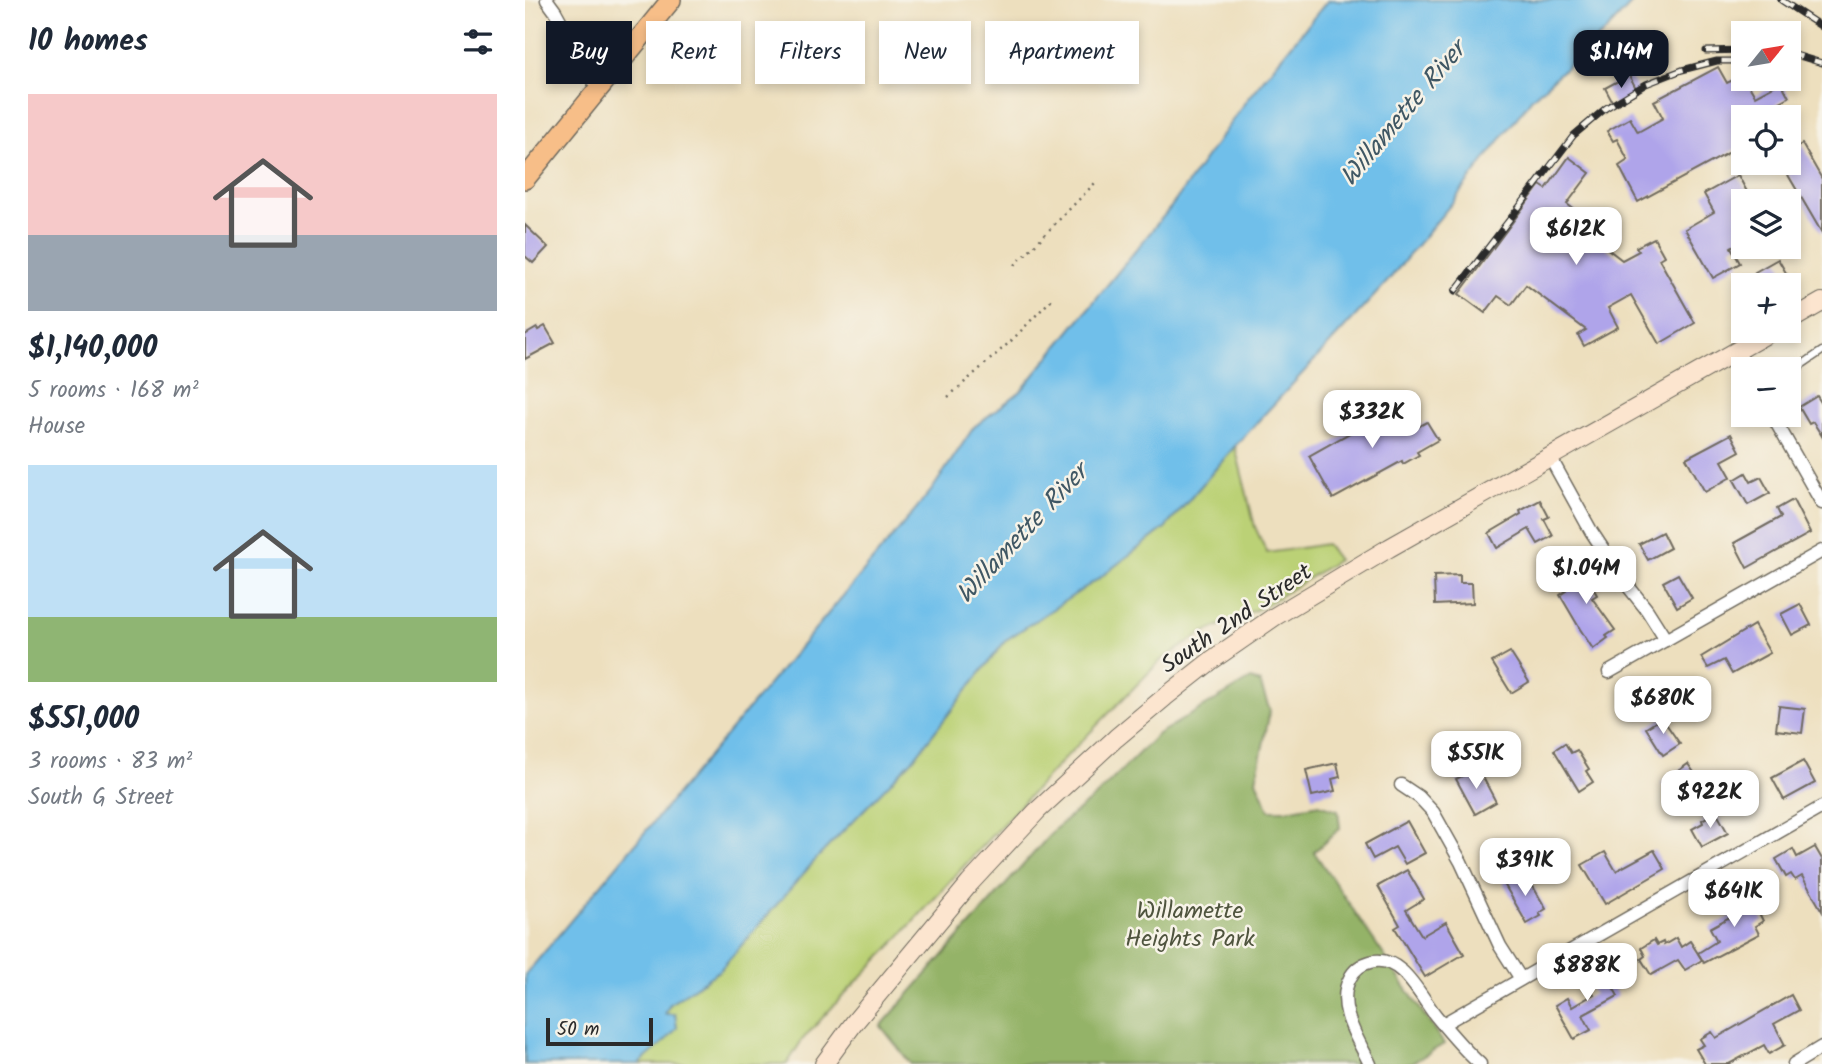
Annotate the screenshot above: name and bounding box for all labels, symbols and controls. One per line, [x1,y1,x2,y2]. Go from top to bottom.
text: 10 homes [28,18,148,66]
chip: Buy [546,21,632,84]
chip: Rent [646,21,741,84]
chip: Filters [755,21,865,84]
chip: New [879,21,971,84]
chip: Apartment [985,21,1139,84]
north arrow [1731,21,1801,91]
map controls [1731,21,1801,427]
icon: filters [459,23,497,61]
water label: Willamette River [1330,28,1481,196]
pin: $1.14M [1564,31,1678,90]
text: $1.14M [1590,35,1652,71]
button: locate [1731,105,1801,175]
icon: home [200,140,326,266]
button: layers [1731,189,1801,259]
pin: $612K [1527,208,1625,267]
text: $612K [1546,212,1606,248]
button: + [1731,273,1801,343]
text: $1,140,000 [28,325,158,373]
button: − [1731,357,1801,427]
text: 5 rooms · 168 m² [28,373,199,409]
pin: $332K [1323,391,1421,450]
text: $332K [1339,395,1405,431]
text: House [28,409,85,445]
water label: Willamette River [946,451,1102,614]
icon: home [200,511,326,637]
pin: $1.04M [1529,546,1643,606]
text: $1.04M [1552,551,1620,587]
street label: South 2nd Street [1153,553,1321,685]
pin: $680K [1614,676,1712,736]
text: $680K [1630,681,1696,717]
text: $551,000 [28,696,139,744]
pin: $551K [1427,732,1525,791]
text: $551K [1447,736,1505,772]
text: 3 rooms · 83 m² [28,744,192,780]
pin: $922K [1661,770,1759,830]
text: $922K [1677,775,1743,811]
text: South G Street [28,780,174,816]
pin: $391K [1476,838,1574,898]
text: $391K [1496,843,1554,879]
pin: $641K [1685,870,1783,929]
text: $641K [1704,874,1764,910]
park label: Willamette Heights Park [1125,892,1255,959]
pin: $888K [1538,944,1636,1003]
text: $888K [1553,948,1621,984]
scale bar [546,1015,653,1047]
text: 50 m [557,1015,599,1045]

